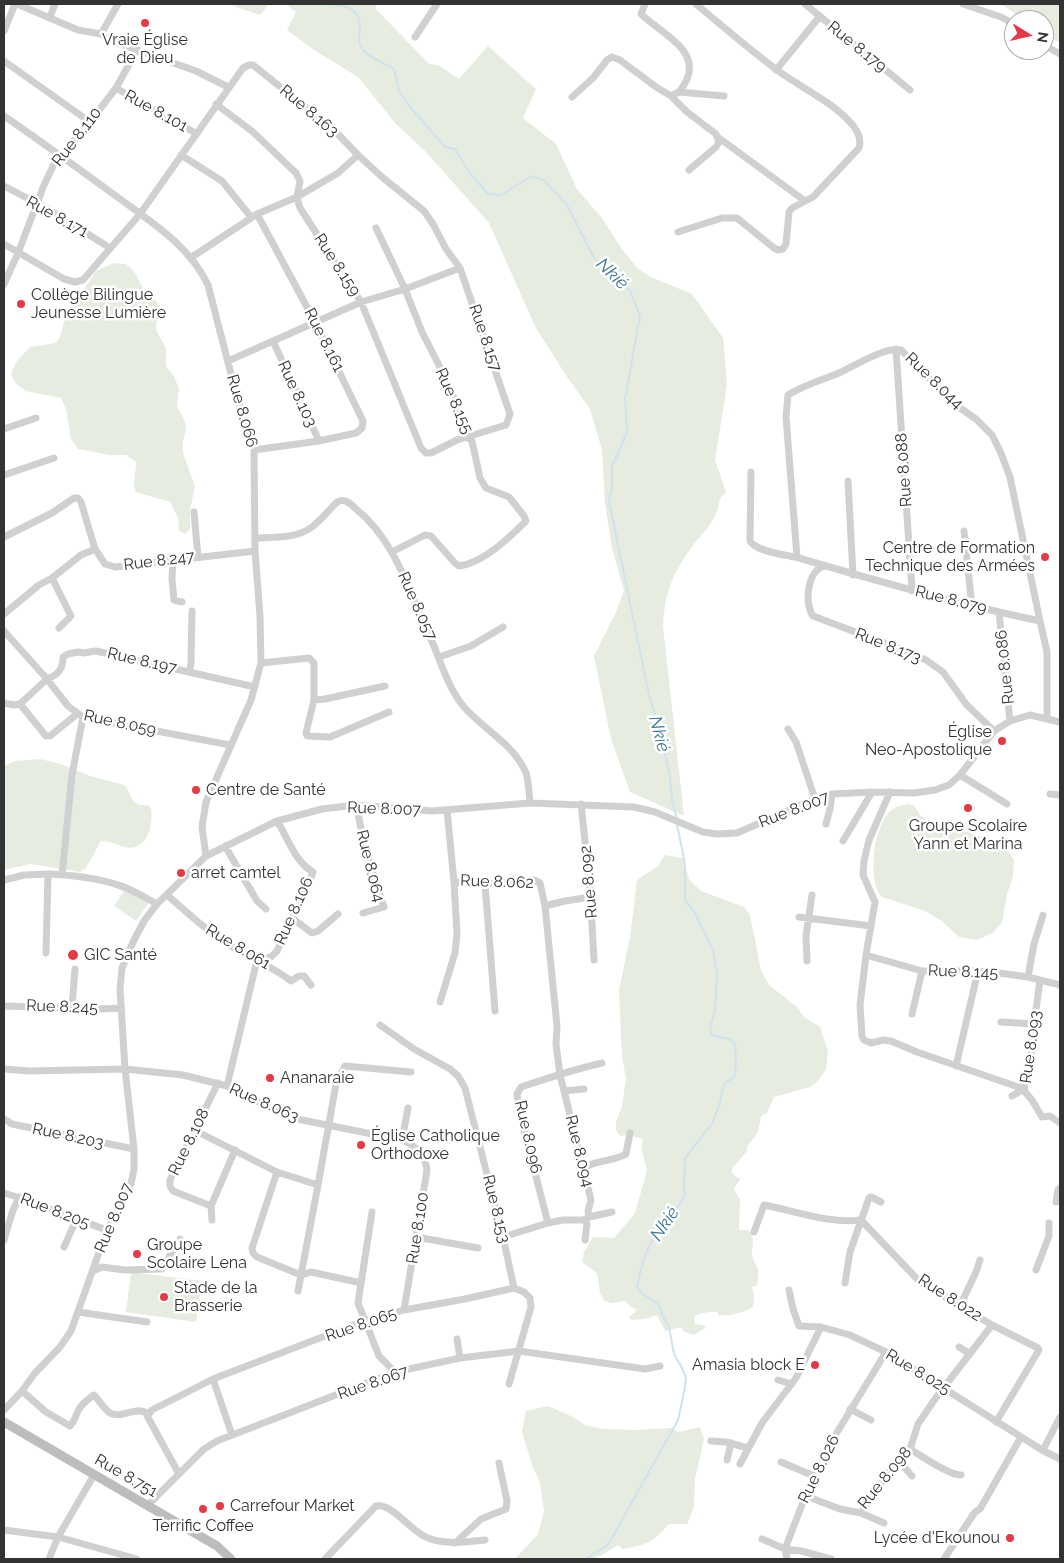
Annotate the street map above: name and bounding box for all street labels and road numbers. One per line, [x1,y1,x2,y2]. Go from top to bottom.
street label: Rue 8.179 [824,17,890,77]
street label: Rue 8.163 [276,81,342,141]
street label: Rue 8.101 [121,86,191,136]
street label: Rue 8.110 [48,104,106,170]
street label: Rue 8.171 [23,192,91,242]
street label: Rue 8.159 [310,230,364,300]
street label: Rue 8.157 [465,302,505,374]
street label: Rue 8.161 [300,305,348,375]
street label: Rue 8.044 [901,349,967,413]
street label: Rue 8.103 [273,358,321,430]
street label: Rue 8.155 [431,365,477,437]
street label: Rue 8.066 [222,372,262,450]
street label: Rue 8.088 [892,432,916,508]
street label: Rue 8.247 [122,547,196,575]
street label: Rue 8.057 [393,569,441,643]
street label: Rue 8.079 [913,582,989,618]
street label: Rue 8.173 [852,624,924,668]
street label: Rue 8.086 [992,629,1018,705]
street label: Rue 8.197 [105,644,179,678]
street label: Rue 8.059 [82,706,158,740]
street label: Rue 8.007 [756,788,832,832]
street label: Rue 8.007 [347,798,421,820]
street label: Rue 8.064 [352,828,388,904]
street label: Rue 8.092 [576,845,602,919]
street label: Rue 8.062 [460,871,534,893]
street label: Rue 8.106 [271,874,317,948]
street label: Rue 8.061 [202,920,274,974]
street label: Rue 8.145 [928,961,998,983]
street label: Rue 8.245 [26,996,98,1018]
street label: Rue 8.093 [1016,1009,1046,1085]
street label: Rue 8.063 [226,1079,302,1127]
street label: Rue 8.096 [510,1098,546,1176]
street label: Rue 8.108 [165,1105,213,1179]
street label: Rue 8.094 [561,1113,597,1189]
street label: Rue 8.203 [31,1119,105,1153]
street label: Rue 8.153 [478,1173,514,1245]
street label: Rue 8.007 [91,1180,137,1256]
street label: Rue 8.205 [18,1189,92,1233]
street label: Rue 8.100 [403,1191,433,1265]
street label: Rue 8.022 [914,1270,986,1326]
street label: Rue 8.065 [323,1304,399,1346]
street label: Rue 8.025 [882,1345,954,1399]
street label: Rue 8.067 [335,1362,411,1404]
street label: Rue 8.026 [794,1432,844,1506]
street label: Rue 8.098 [854,1443,916,1513]
street label: Rue 8.751 [91,1450,161,1502]

